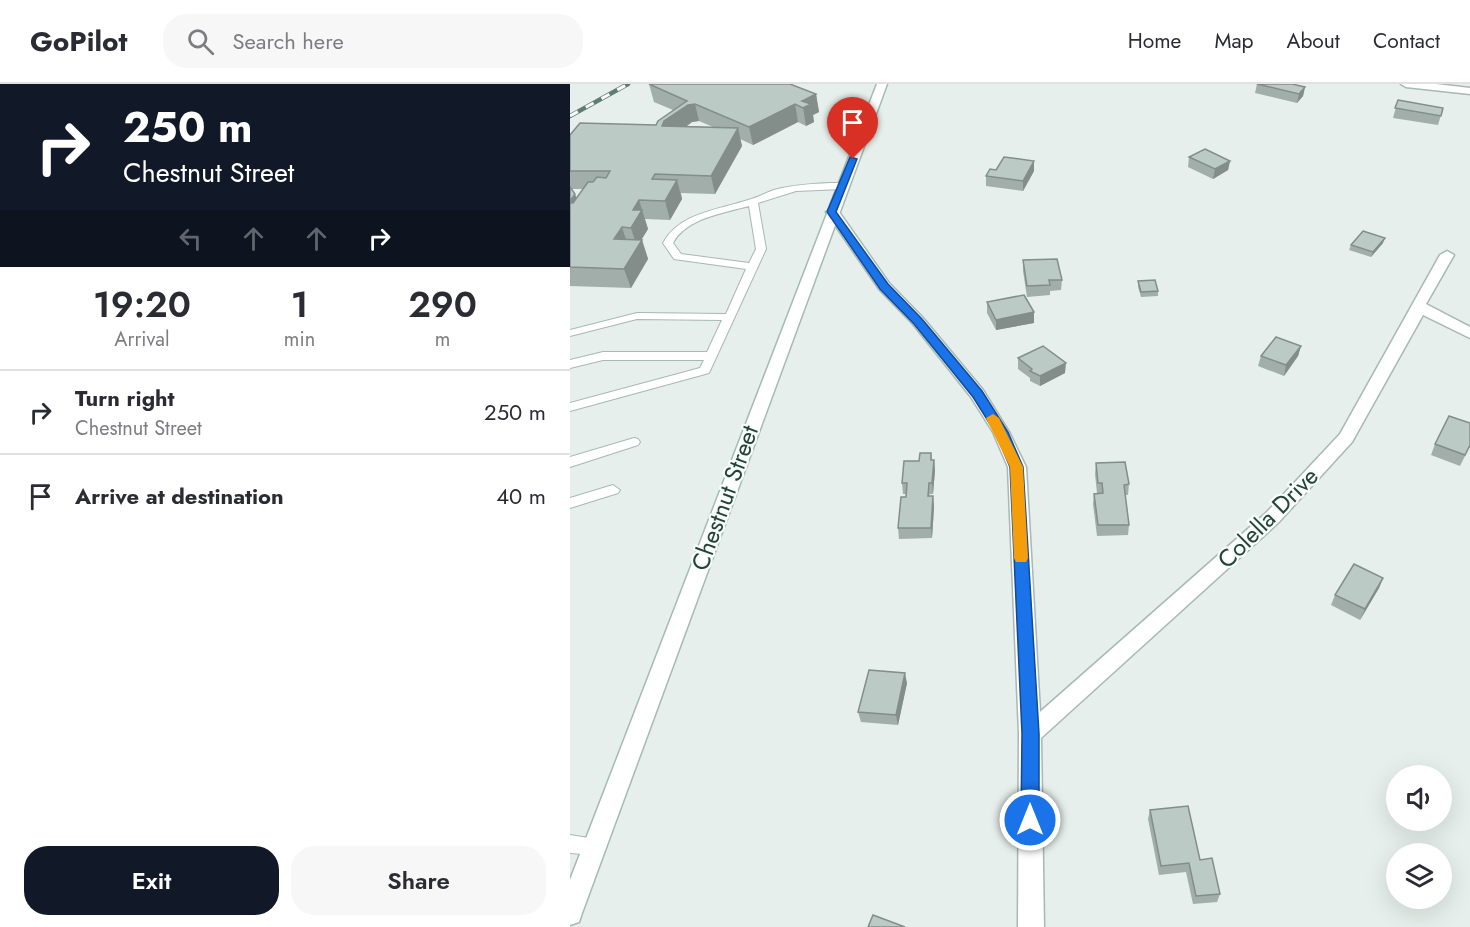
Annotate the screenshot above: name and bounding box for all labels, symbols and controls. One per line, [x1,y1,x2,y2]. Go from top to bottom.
search box [163,14,583,68]
text: GoPilot [30,21,127,62]
icon: search [184,25,217,58]
text: Search here [232,25,344,57]
text: Home [1128,26,1181,56]
text: Map [1214,26,1254,56]
text: About [1287,26,1340,56]
text: Contact [1373,26,1440,56]
text: 250 m [123,97,253,158]
pin [827,97,878,159]
icon: arrive [836,106,869,139]
icon: right [24,108,102,186]
text: Chestnut Street [123,153,294,192]
icon: left [174,222,207,255]
icon: ahead [237,222,270,255]
icon: ahead [300,222,333,255]
icon: right [363,222,396,255]
text: 19:20 [93,278,191,330]
text: 1 [291,278,308,330]
text: 290 [408,278,477,330]
text: Arrival [114,325,169,354]
text: min [284,325,315,354]
text: m [435,325,450,354]
text: Turn right [75,382,175,414]
icon: right [24,396,57,429]
text: 250 m [484,396,546,428]
text: Chestnut Street [75,414,202,443]
street label: Chestnut Street [682,420,767,575]
street label: Colella Drive [1209,459,1326,576]
icon: arrive [24,480,57,513]
text: Arrive at destination [75,480,284,512]
text: 40 m [496,480,546,512]
map controls [1386,765,1452,909]
button: sound [1386,765,1452,831]
position arrow [998,788,1062,852]
button: layers [1386,843,1452,909]
button: Exit [24,846,279,915]
button: Share [291,846,546,915]

